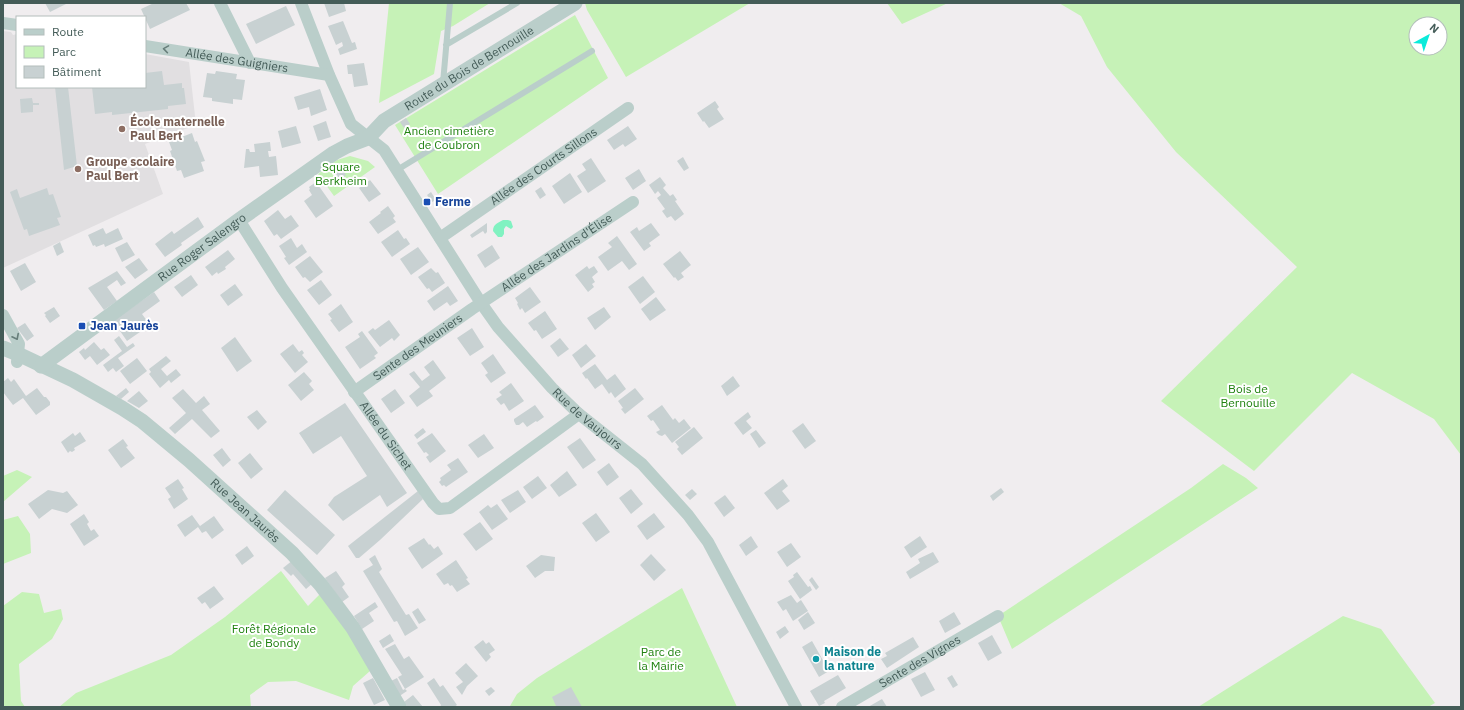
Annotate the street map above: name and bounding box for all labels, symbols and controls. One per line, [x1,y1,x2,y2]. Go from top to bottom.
legend [16,16,146,88]
north arrow [1408,16,1448,56]
text: N [1427,20,1442,36]
street label: Route du Bois de Bernouille [401,22,537,114]
text: Route [52,24,84,39]
text: Parc [52,44,76,59]
one-way arrow [163,45,169,54]
street label: Allée des Guigniers [185,45,289,75]
text: Bâtiment [52,64,102,79]
place label: École maternelle Paul Bert [130,113,225,143]
park label: Ancien cimetière de Coubron [404,123,495,152]
marker: École maternelle Paul Bert [117,124,127,134]
street label: Allée des Courts Sillons [487,124,600,208]
place label: Groupe scolaire Paul Bert [86,154,175,183]
park label: Square Berkheim [315,159,367,188]
marker: Groupe scolaire Paul Bert [73,164,83,174]
place label: Ferme [435,194,471,209]
marker: Ferme [422,197,432,207]
street label: Rue Roger Salengro [155,209,249,284]
street label: Allée des Jardins d'Élise [498,210,615,295]
street label: Sente des Meuniers [370,310,465,383]
place label: Jean Jaurès [90,318,159,333]
marker: Jean Jaurès [77,321,87,331]
one-way arrow [11,333,18,341]
park label: Bois de Bernouille [1220,381,1276,410]
street label: Rue de Vaujours [550,385,626,453]
street label: Allée du Sichet [357,398,415,473]
street label: Rue Jean Jaurès [207,475,284,546]
park label: Forêt Régionale de Bondy [232,621,317,650]
street label: Sente des Vignes [876,631,963,691]
park label: Parc de la Mairie [638,644,684,673]
place label: Maison de la nature [824,644,881,673]
marker: Maison de la nature [811,654,821,664]

